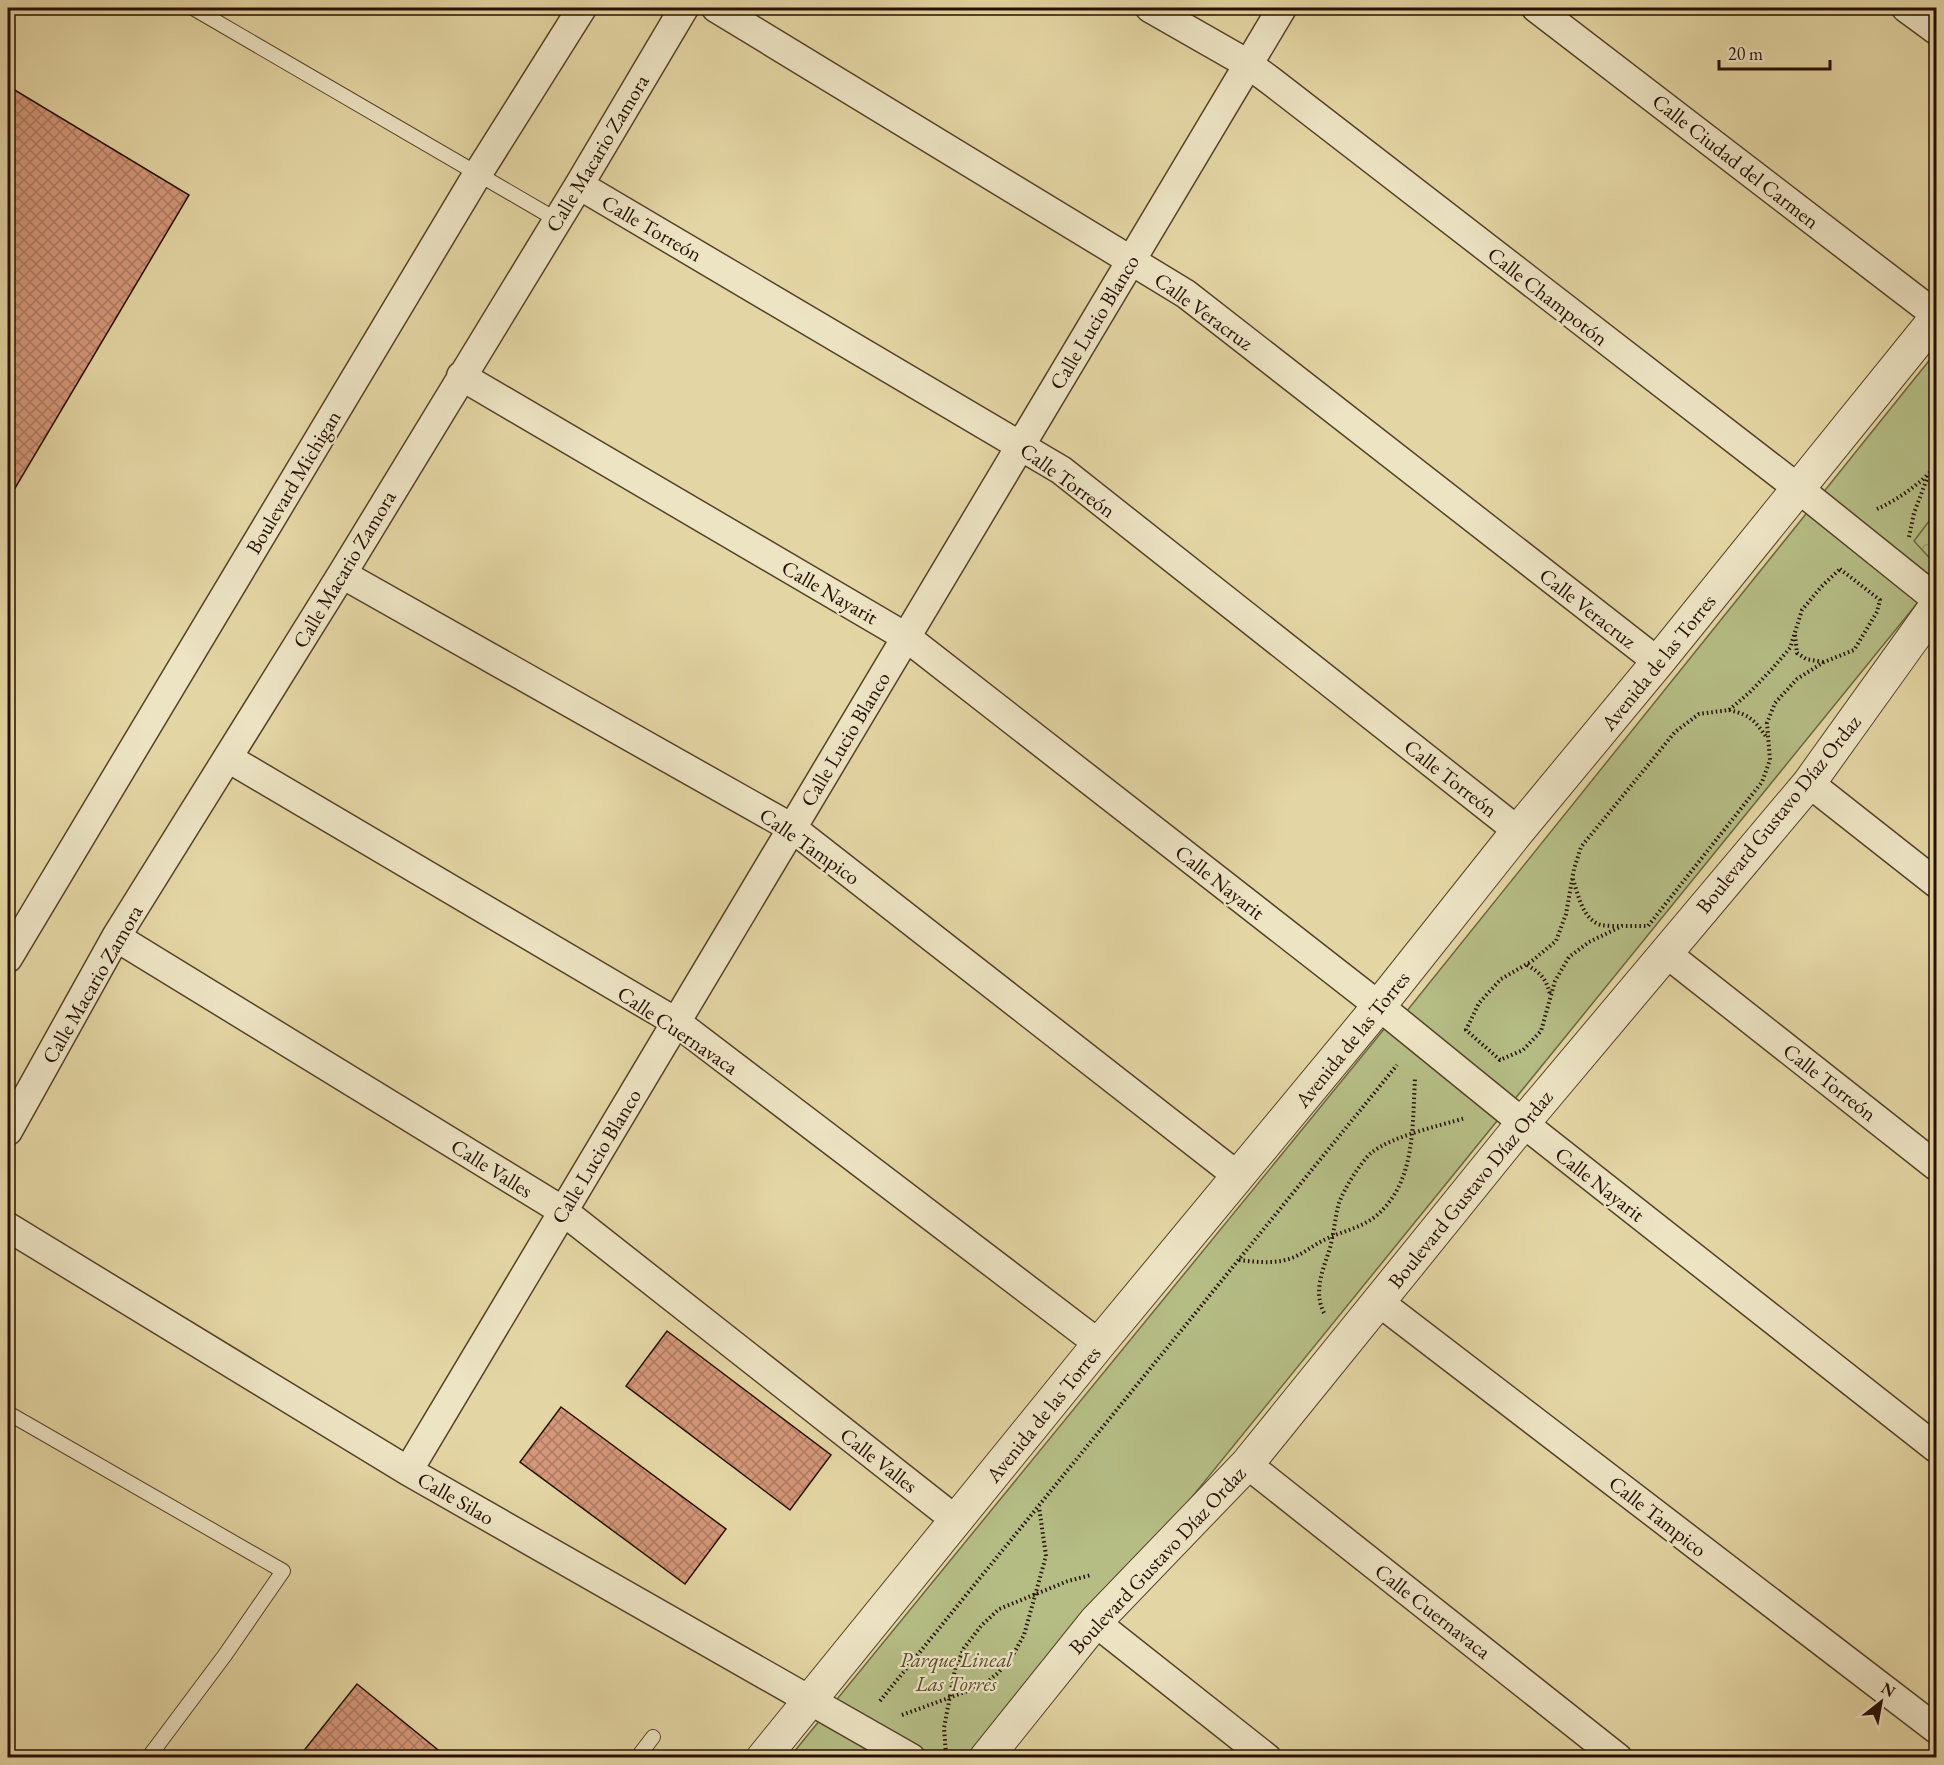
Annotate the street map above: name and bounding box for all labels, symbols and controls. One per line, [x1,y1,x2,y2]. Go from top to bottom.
scale bar [1719,33,1830,71]
text: 20 m [1728,42,1763,65]
street label: Calle Macario Zamora [539,69,655,237]
street label: Calle Ciudad del Carmen [1647,87,1825,235]
street label: Calle Torreón [597,188,707,268]
street label: Calle Champotón [1482,241,1614,351]
street label: Calle Lucio Blanco [1043,250,1145,394]
street label: Calle Veracruz [1149,266,1259,356]
street label: Boulevard Michigan [239,405,347,559]
street label: Calle Torreón [1015,436,1121,524]
street label: Calle Macario Zamora [286,485,402,653]
street label: Calle Nayarit [777,554,883,631]
street label: Calle Veracruz [1534,562,1642,654]
street label: Avenida de las Torres [1594,588,1722,737]
street label: Calle Lucio Blanco [794,667,896,811]
street label: Boulevard Gustavo Díaz Ordaz [1690,709,1866,919]
street label: Calle Torreón [1399,733,1503,823]
street label: Calle Tampico [754,801,866,891]
street label: Calle Nayarit [1170,839,1271,926]
street label: Calle Macario Zamora [36,899,149,1068]
street label: Avenida de las Torres [1288,965,1416,1114]
street label: Calle Cuernavaca [612,980,744,1081]
street label: Calle Torreón [1778,1037,1882,1127]
street label: Calle Lucio Blanco [545,1084,647,1228]
street label: Boulevard Gustavo Díaz Ordaz [1382,1084,1558,1294]
street label: Calle Valles [446,1132,538,1204]
street label: Calle Nayarit [1550,1141,1651,1228]
street label: Avenida de las Torres [979,1340,1107,1489]
street label: Calle Valles [835,1421,923,1499]
street label: Boulevard Gustavo Díaz Ordaz [1063,1460,1251,1660]
street label: Calle Silao [413,1465,499,1531]
street label: Calle Tampico [1604,1469,1712,1563]
street label: Calle Cuernavaca [1370,1557,1497,1665]
park label: Parque Lineal Las Torres [900,1646,1013,1697]
north arrow [1851,1672,1911,1732]
text: N [1878,1677,1899,1702]

